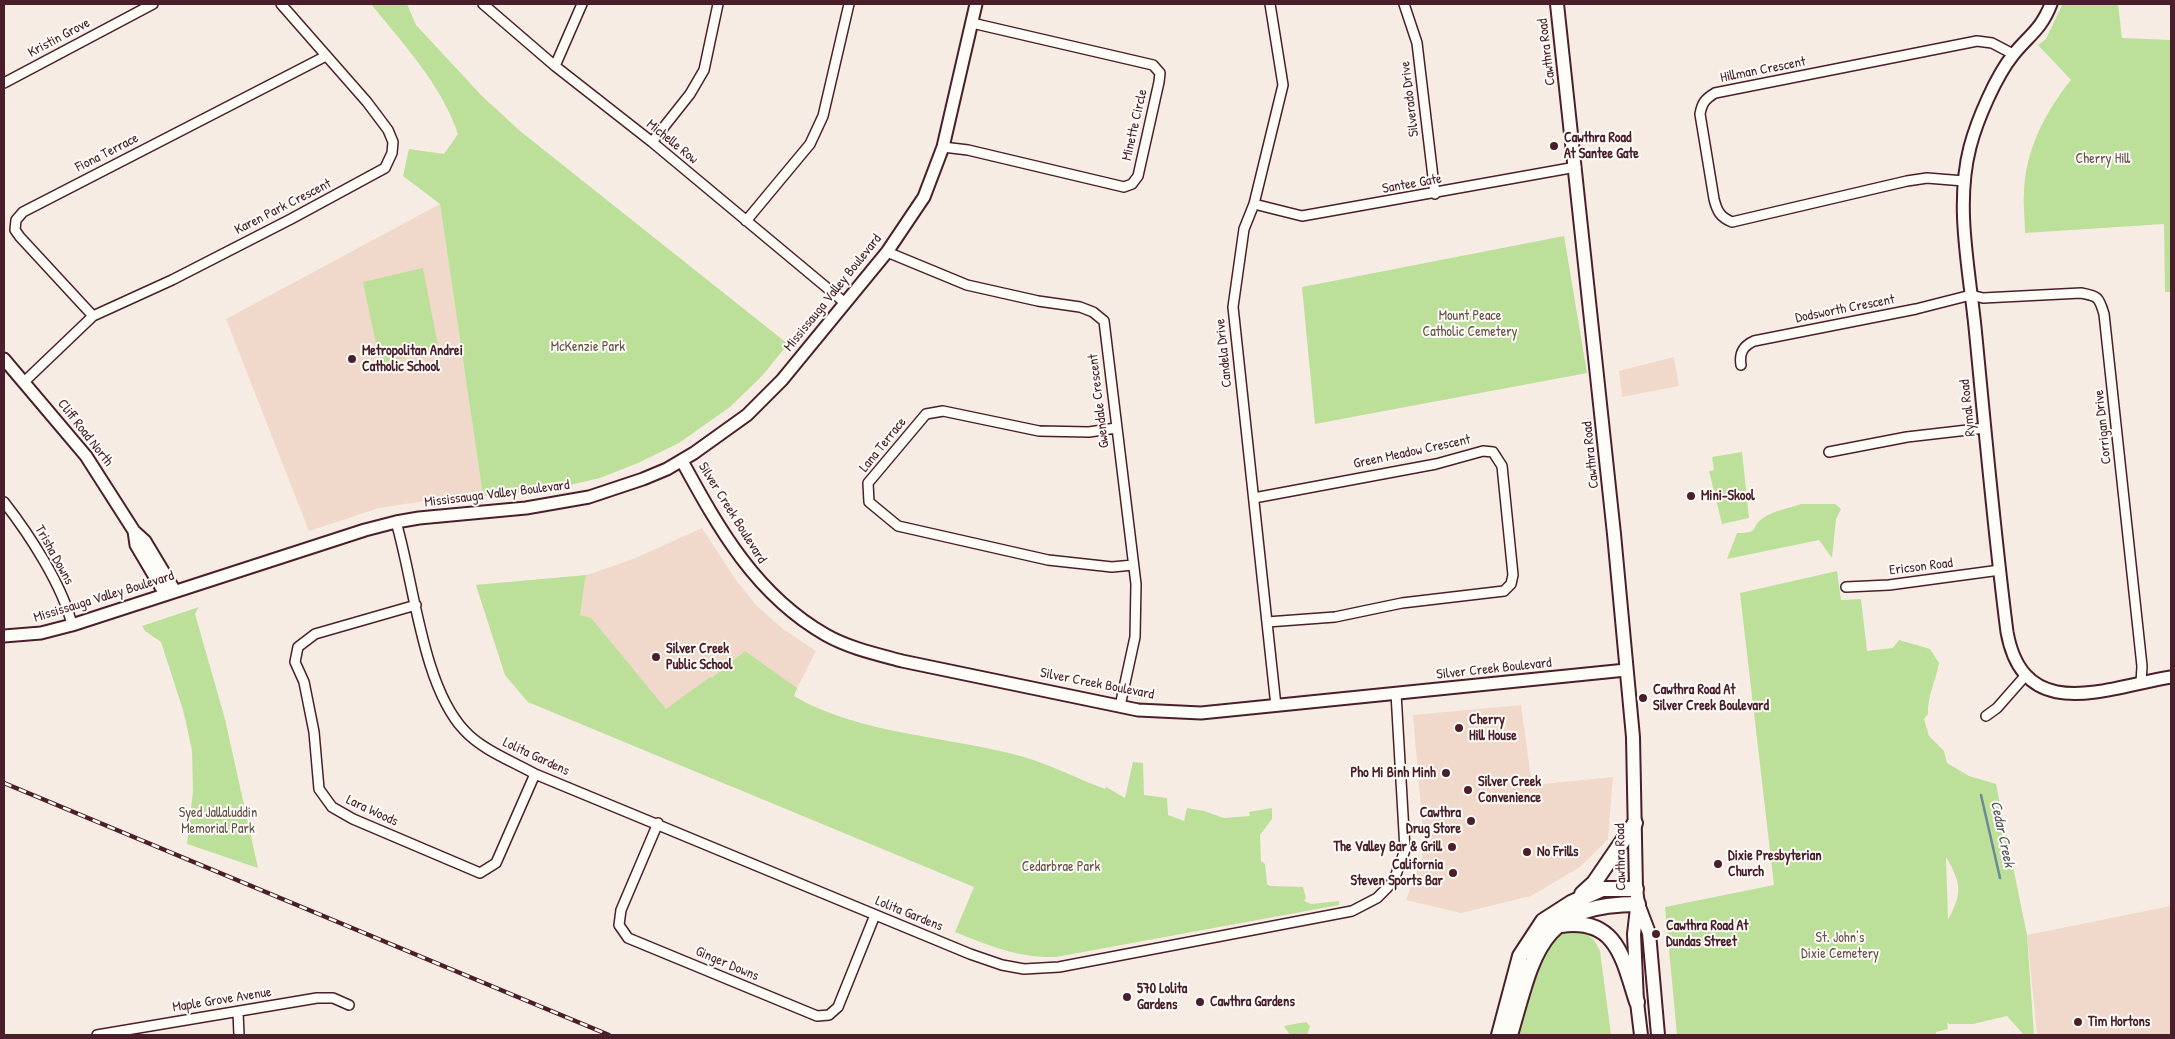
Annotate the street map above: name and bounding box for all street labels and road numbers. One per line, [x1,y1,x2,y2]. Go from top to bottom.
street label: Kristin Grove [25,15,93,61]
street label: Cawthra Road [1535,18,1559,86]
street label: Hillman Crescent [1719,54,1807,86]
street label: Silverado Drive [1397,60,1423,138]
street label: Minette Circle [1119,88,1151,162]
street label: Michelle Row [643,116,701,168]
street label: Fiona Terrace [73,130,141,176]
street label: Santee Gate [1381,171,1443,197]
street label: Karen Park Crescent [232,175,334,239]
street label: Mississauga Valley Boulevard [781,231,885,355]
street label: Dodsworth Crescent [1794,291,1896,327]
street label: Candela Drive [1212,318,1236,388]
street label: Gwendale Crescent [1085,353,1113,449]
street label: Rymal Road [1957,379,1979,437]
street label: Corrigan Drive [2091,389,2115,465]
street label: Cliff Road North [54,396,116,470]
street label: Lana Terrace [856,414,910,476]
street label: Cawthra Road [1579,421,1603,489]
street label: Green Meadow Crescent [1352,431,1472,473]
street label: Silver Creek Boulevard [694,459,770,567]
street label: Mississauga Valley Boulevard [424,477,570,511]
street label: Trisha Downs [31,522,77,588]
street label: Ericson Road [1888,555,1954,579]
street label: Mississauga Valley Boulevard [32,568,176,626]
street label: Silver Creek Boulevard [1436,655,1552,683]
street label: Silver Creek Boulevard [1039,665,1155,703]
street label: Lolita Gardens [500,734,572,780]
street label: Lara Woods [343,792,401,830]
street label: Cawthra Road [1612,823,1630,891]
street label: Lolita Gardens [873,893,945,935]
street label: Ginger Downs [693,943,761,985]
street label: Maple Grove Avenue [171,984,273,1016]

